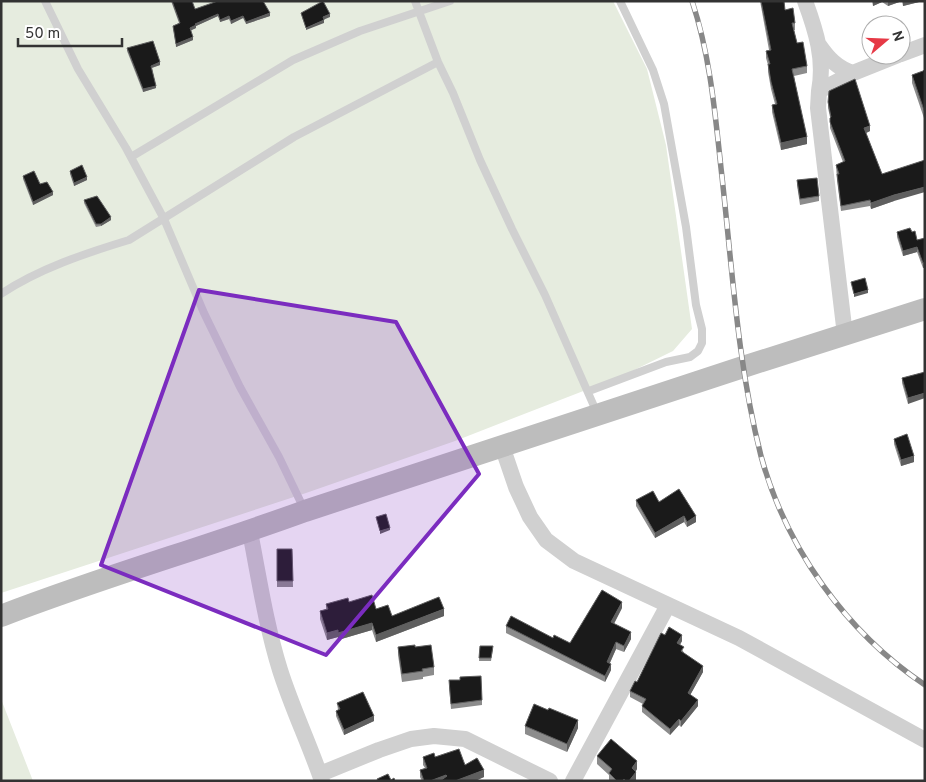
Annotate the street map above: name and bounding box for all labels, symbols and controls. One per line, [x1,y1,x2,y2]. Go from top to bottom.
scale bar [18,15,121,47]
north arrow [861,15,911,65]
text: 50 m [25,25,60,44]
text: N [887,29,907,44]

